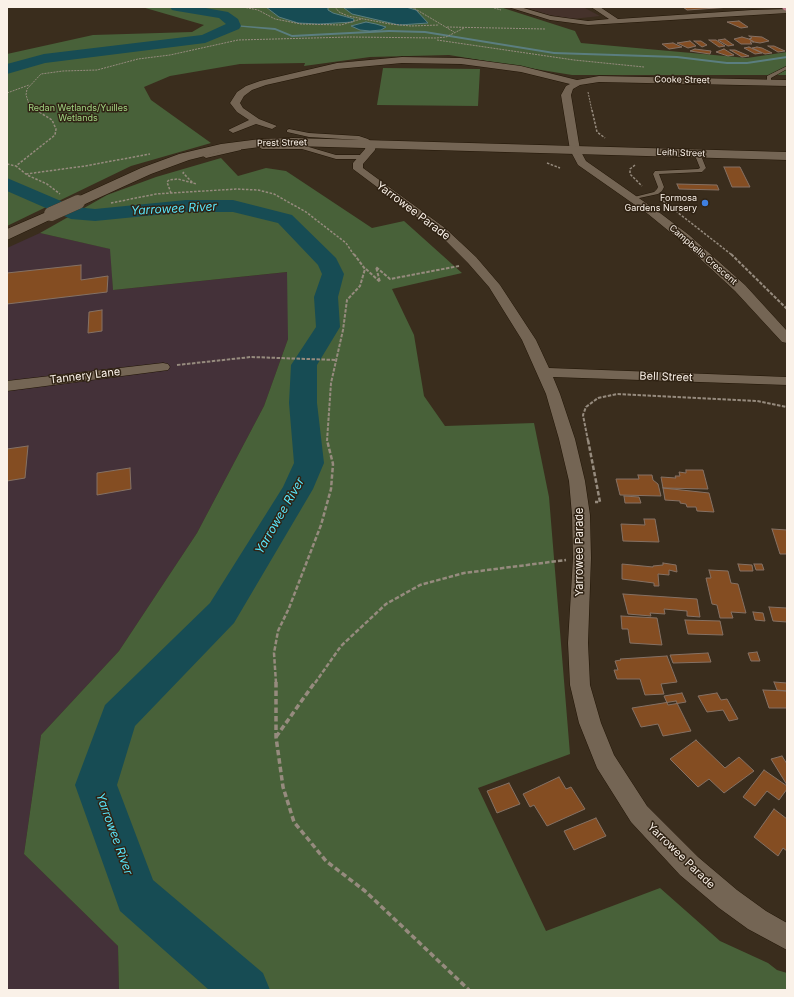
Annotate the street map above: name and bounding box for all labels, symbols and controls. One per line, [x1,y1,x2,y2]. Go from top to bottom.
street label: Cooke Street [654,74,710,86]
park label: Redan Wetlands/Yuilles Wetlands [28,103,128,124]
street label: Prest Street [257,137,307,149]
street label: Leith Street [656,147,706,159]
street label: Yarrowee Parade [374,179,452,243]
place label: Formosa Gardens Nursery [625,193,697,214]
marker: Formosa Gardens Nursery [700,198,710,208]
water label: Yarrowee River [131,200,217,218]
street label: Campbells Crescent [667,223,739,287]
street label: Tannery Lane [49,365,121,387]
street label: Bell Street [639,369,693,385]
water label: Yarrowee River [252,475,308,557]
street label: Yarrowee Parade [573,508,587,596]
water label: Yarrowee River [93,791,135,877]
street label: Yarrowee Parade [644,820,718,892]

